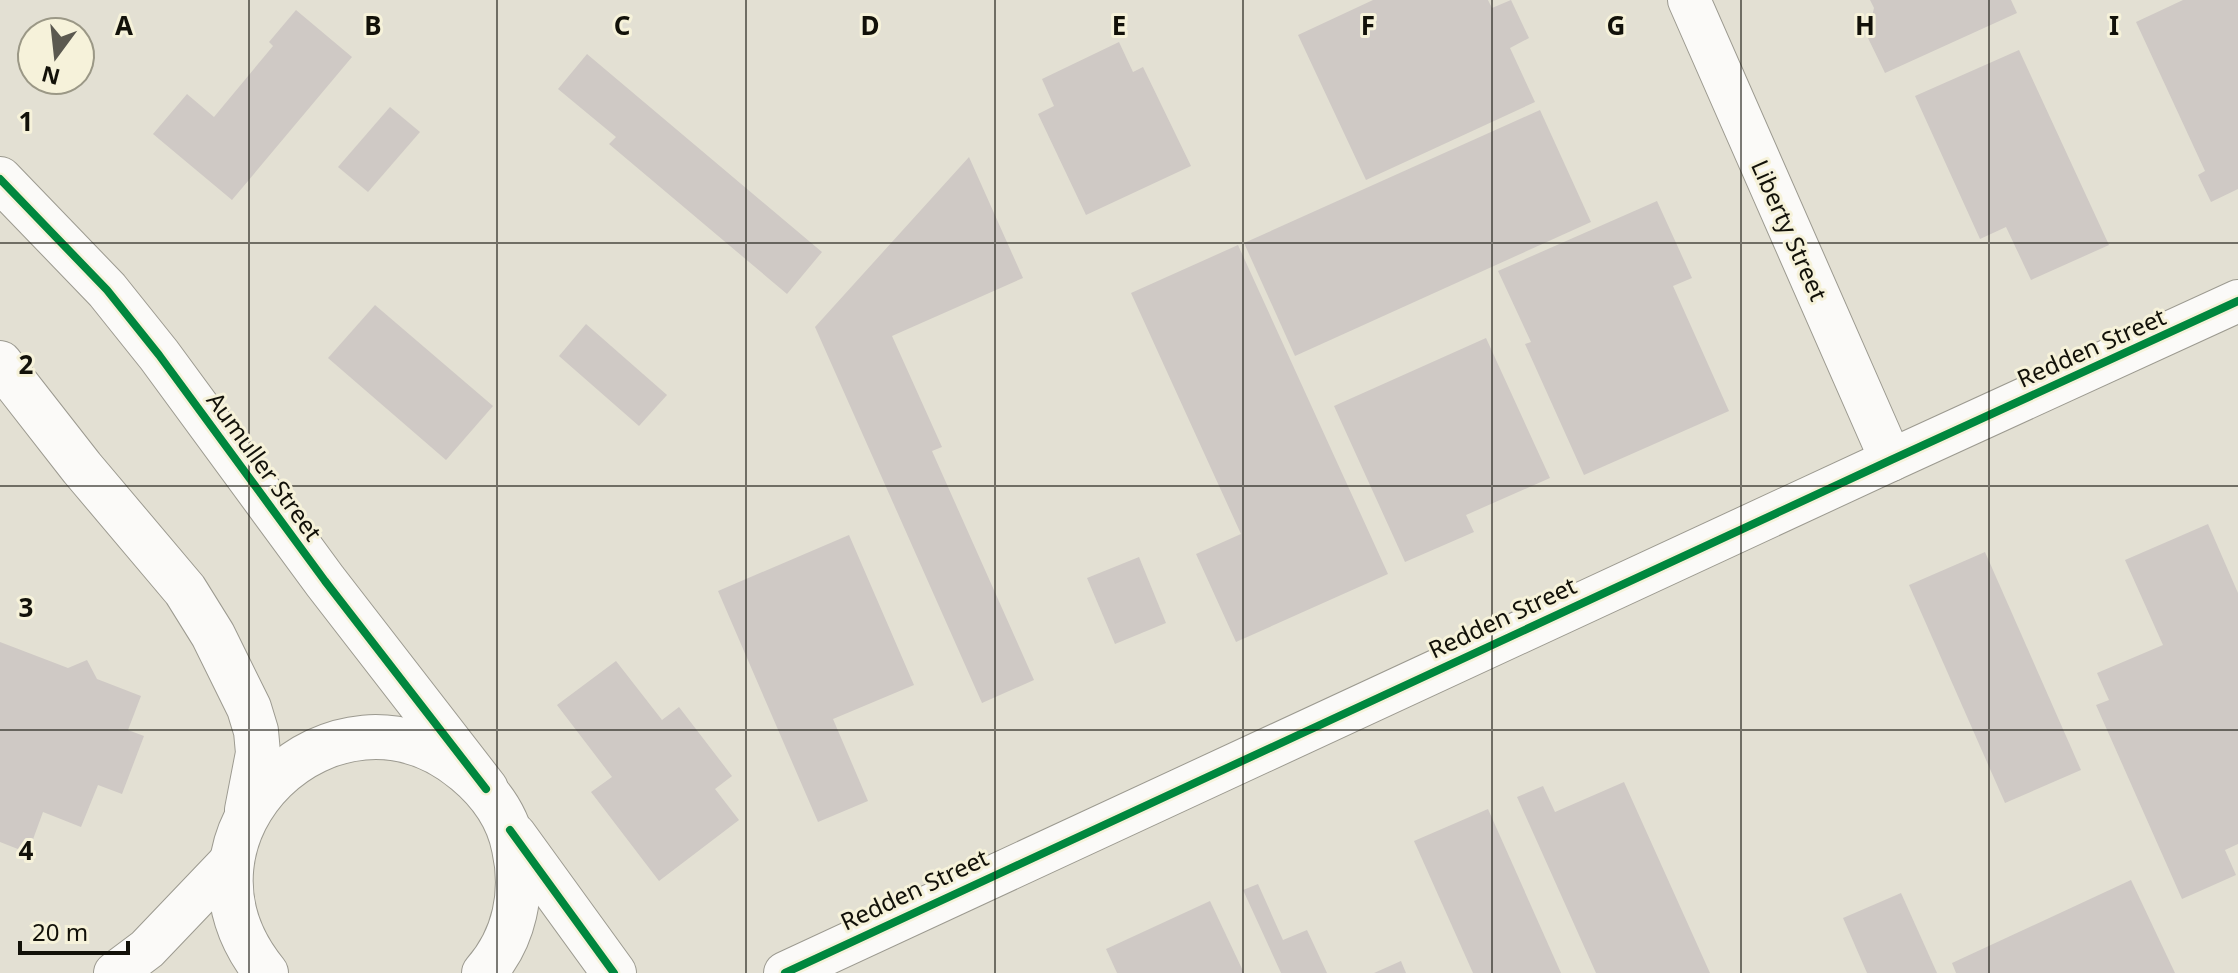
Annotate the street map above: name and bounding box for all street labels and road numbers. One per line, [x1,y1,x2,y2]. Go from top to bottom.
street label: Liberty Street [1744,154,1836,306]
street label: Redden Street [2011,299,2171,395]
street label: Aumuller Street [200,385,330,547]
street label: Redden Street [1423,568,1582,666]
street label: Redden Street [835,840,994,938]

